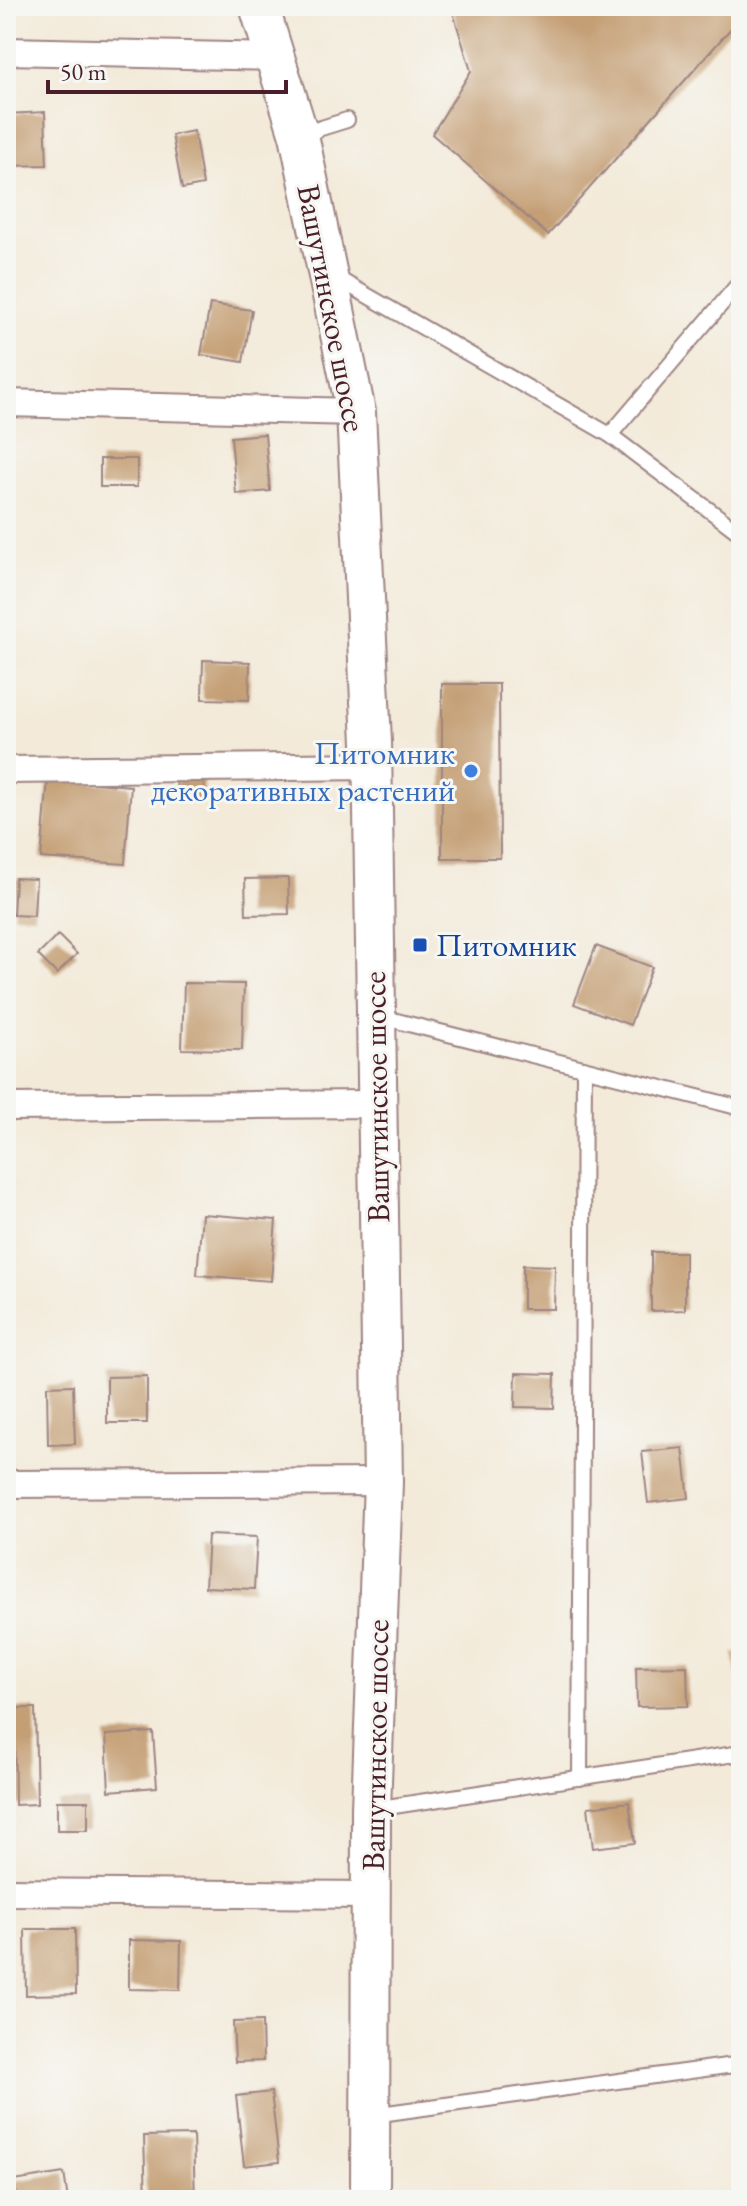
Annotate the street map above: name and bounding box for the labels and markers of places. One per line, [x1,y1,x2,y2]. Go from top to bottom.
place label: Питомник декоративных растений [151,732,455,811]
marker: Питомник декоративных растений [462,762,480,780]
place label: Питомник [436,924,577,966]
marker: Питомник [411,936,429,954]

